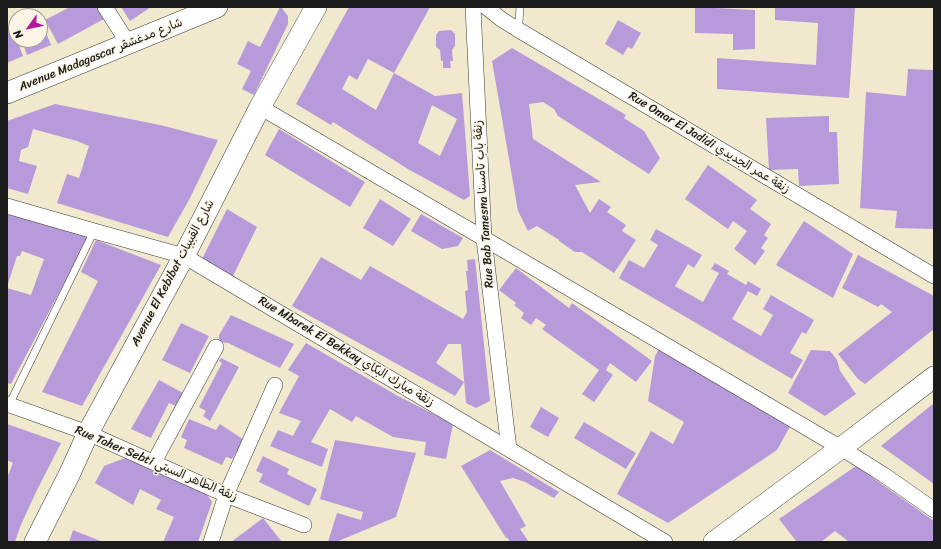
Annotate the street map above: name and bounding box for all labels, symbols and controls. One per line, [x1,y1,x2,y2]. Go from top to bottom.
north arrow [8,8,48,48]
street label: Avenue Madagascar شارع مدغشقر [17,15,185,95]
text: N [8,26,28,43]
street label: Rue Omar El Jadidi زنقة عمر الجديدي [626,89,792,197]
street label: Rue Bab Tamesna زنقة باب تامسنا [471,120,497,288]
street label: Avenue El Kebibat شارع القبيبات [128,197,218,349]
street label: Rue Mbarek El Bekkay زنقة مبارك البكاي [256,294,436,410]
street label: Rue Taher Sebti زنقة الطاهر السبتي [73,423,239,505]

